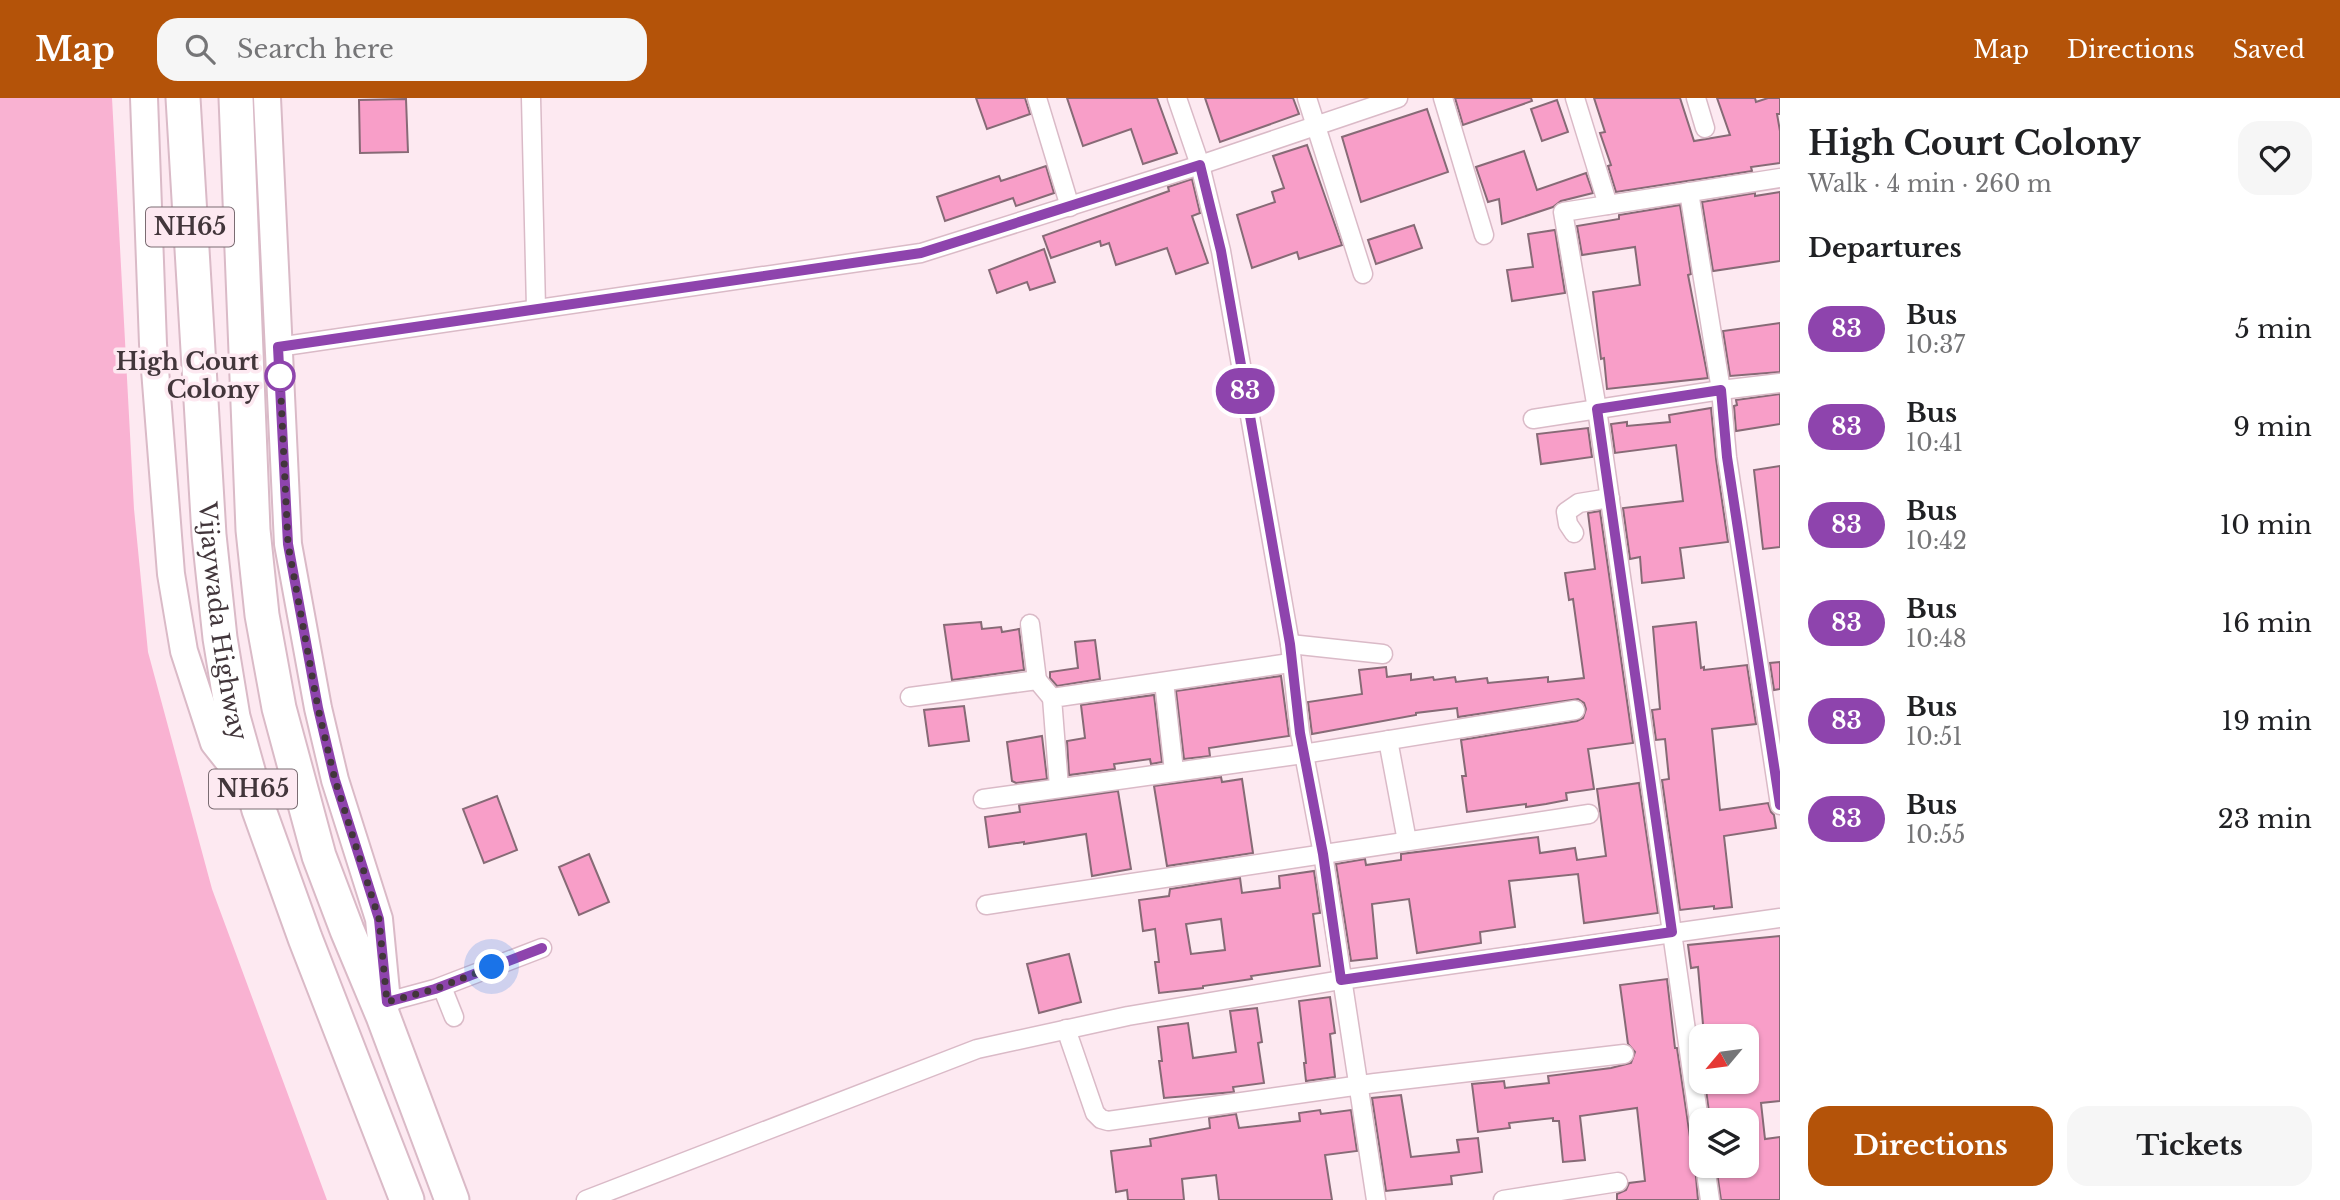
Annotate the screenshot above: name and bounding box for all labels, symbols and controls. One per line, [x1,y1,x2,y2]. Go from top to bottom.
search box [157,18,647,81]
text: Map [35,29,115,70]
icon: search [181,30,219,68]
text: Search here [237,33,394,65]
text: Map [1973,35,2029,64]
text: Directions [2067,35,2195,64]
text: Saved [2233,35,2305,64]
button: heart [2238,121,2312,195]
text: High Court Colony [1808,123,2141,164]
text: Walk · 4 min · 260 m [1808,170,2052,198]
road number: NH65 [146,208,234,246]
text: Departures [1808,232,1962,264]
text: Bus [1906,299,1957,331]
text: 5 min [2235,313,2312,345]
text: 83 [1831,314,1862,343]
text: 10:37 [1906,331,1965,359]
place label: High Court Colony [116,347,260,404]
marker: High Court Colony [265,361,295,391]
line badge: 83 [1214,368,1276,414]
text: 83 [1230,376,1260,405]
text: Bus [1906,397,1957,429]
text: 9 min [2233,411,2312,443]
text: 83 [1831,412,1862,441]
text: 10:41 [1906,429,1963,457]
text: Bus [1906,495,1957,527]
street label: Vijaywada Highway [193,500,254,745]
text: 10 min [2220,509,2312,541]
text: 83 [1831,510,1862,539]
text: 10:42 [1906,527,1967,555]
text: Bus [1906,593,1957,625]
text: 16 min [2222,607,2312,639]
text: 83 [1831,608,1862,637]
text: 10:48 [1906,625,1967,653]
text: Bus [1906,691,1957,723]
text: 19 min [2222,705,2312,737]
text: 83 [1831,706,1862,735]
text: 10:51 [1906,723,1963,751]
road number: NH65 [209,769,297,808]
text: Bus [1906,789,1957,821]
text: 23 min [2218,803,2312,835]
text: 83 [1831,804,1862,833]
text: 10:55 [1906,821,1965,849]
your location [474,949,509,984]
north arrow [1689,1024,1759,1094]
map controls [1689,1024,1759,1178]
button: Directions [1808,1106,2053,1186]
button: Tickets [2067,1106,2312,1186]
button: layers [1689,1108,1759,1178]

